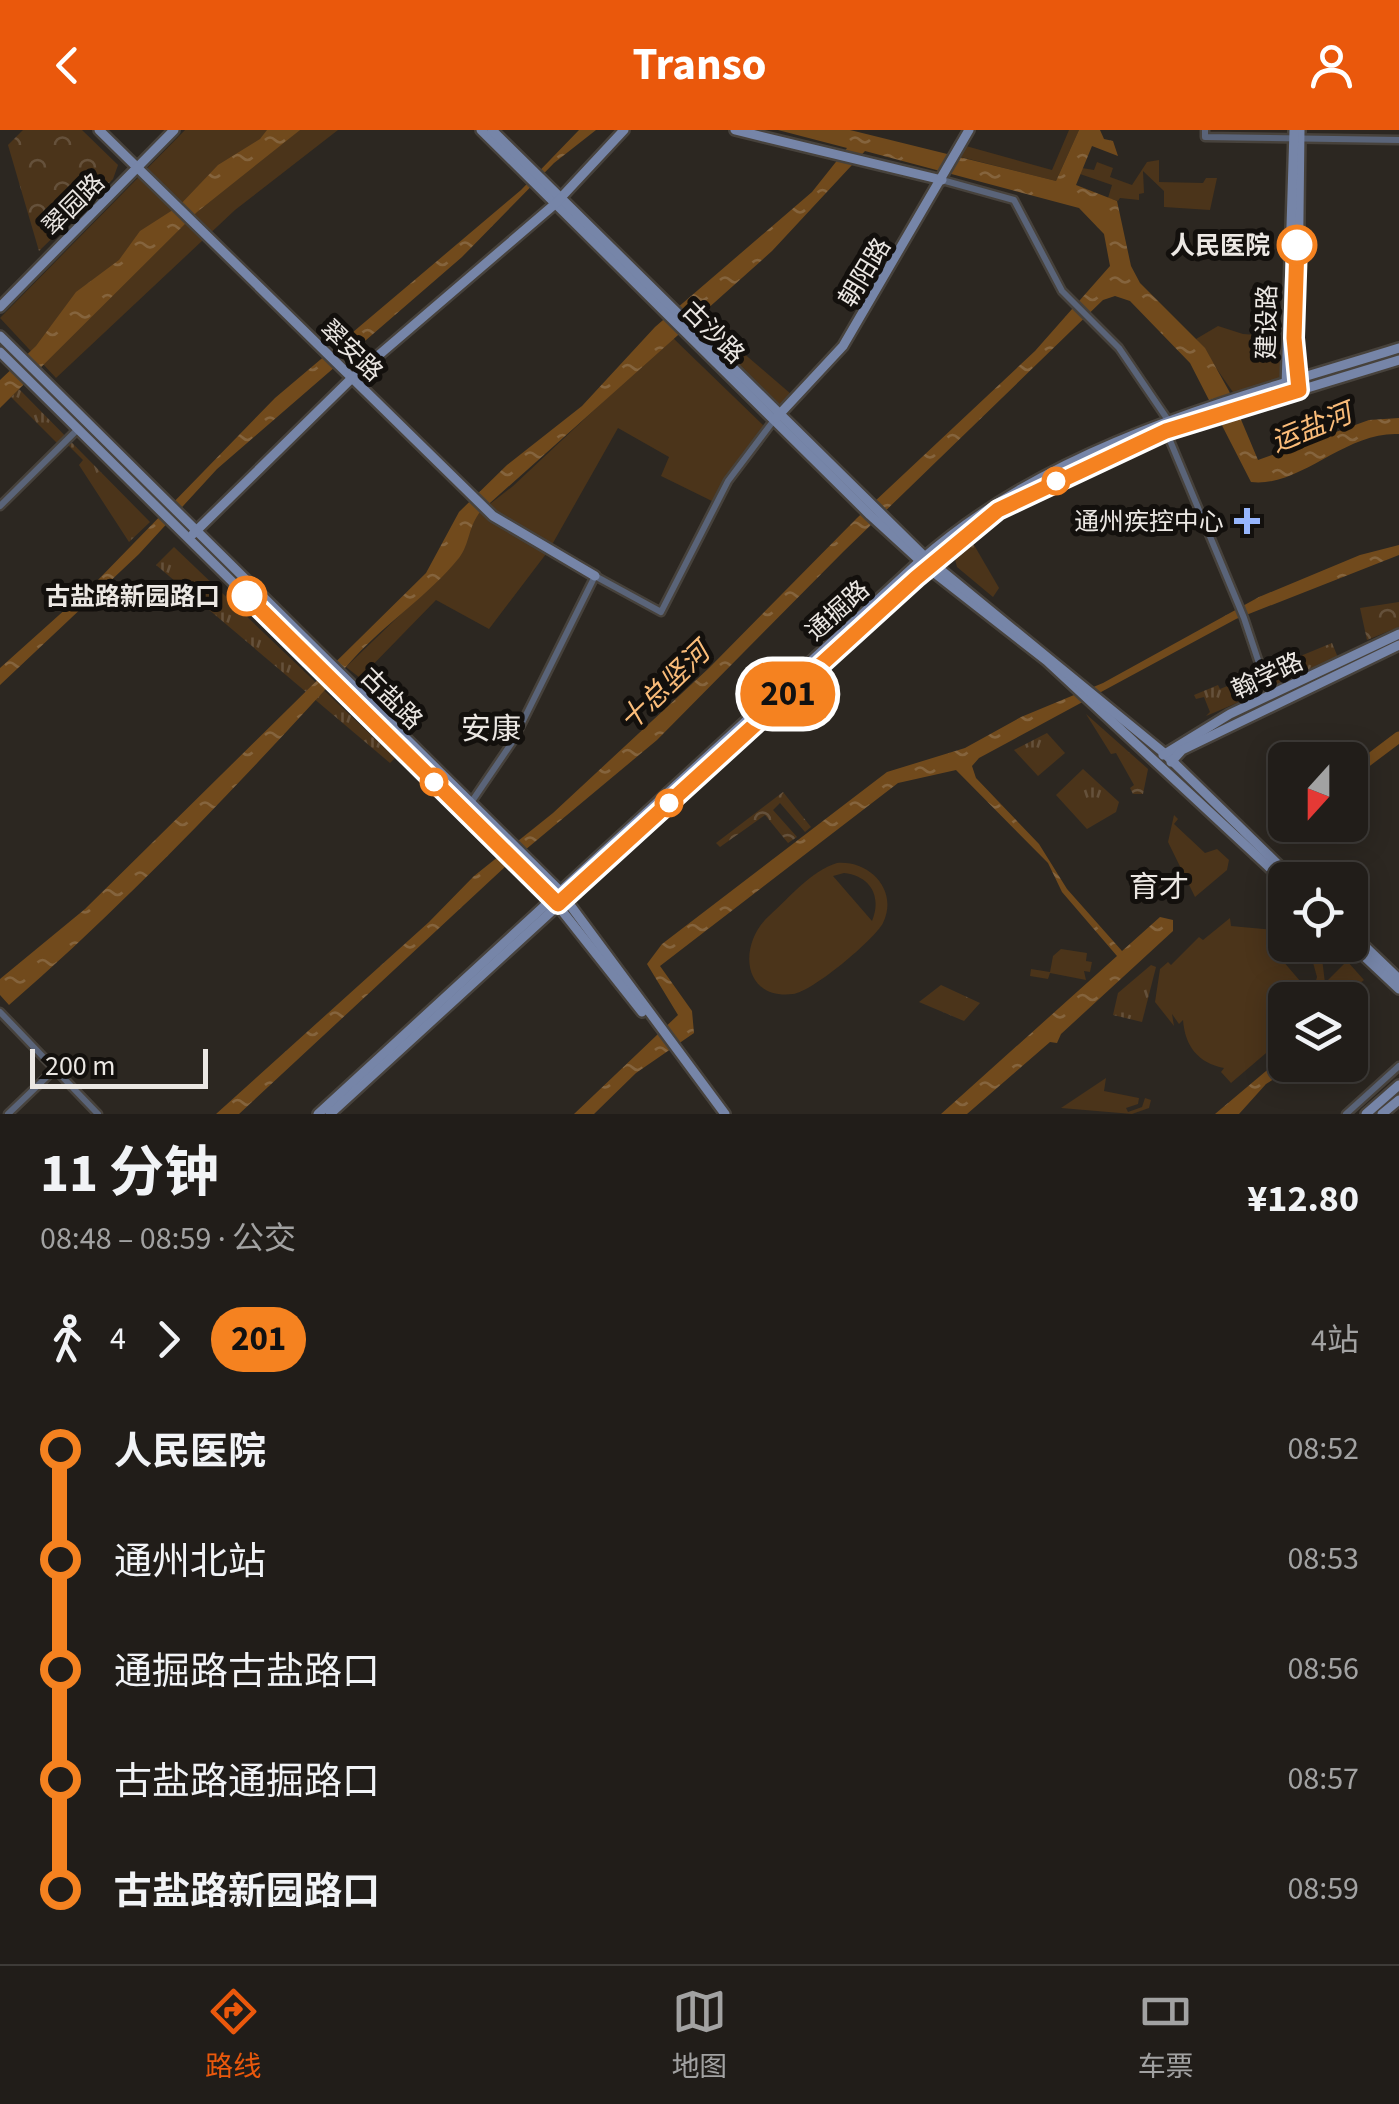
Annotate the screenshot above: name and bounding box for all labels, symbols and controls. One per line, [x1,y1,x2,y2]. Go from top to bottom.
text: Transo [632,33,767,97]
icon: back [40,38,95,93]
icon: person [1304,38,1359,93]
street label: 翠园路 [34,165,113,244]
marker: 人民医院 [1278,226,1316,264]
place label: 人民医院 [1170,228,1270,264]
street label: 朝阳路 [830,231,900,314]
street label: 建设路 [1248,284,1286,360]
street label: 古沙路 [674,293,753,372]
street label: 翠安路 [312,312,391,390]
water label: 运盐河 [1265,392,1362,462]
unlabelled marker [1043,468,1069,494]
place label: 通州疾控中心 [1074,504,1224,540]
marker: 通州疾控中心 [1234,508,1260,534]
street label: 通掘路 [798,572,878,649]
marker: 古盐路新园路口 [228,577,266,615]
place label: 古盐路新园路口 [45,579,220,615]
water label: 十总竖河 [611,630,722,740]
street label: 翰学路 [1226,644,1309,708]
street label: 古盐路 [352,659,431,738]
line badge: 201 [730,662,846,726]
text: 201 [760,669,816,719]
district label: 安康 [461,708,521,751]
north arrow [1268,742,1368,842]
map controls [1268,742,1368,1082]
unlabelled marker [421,769,447,795]
unlabelled marker [656,790,682,816]
button: locate [1268,862,1368,962]
district label: 育才 [1129,866,1189,909]
button: layers [1268,982,1368,1082]
scale bar [30,1044,208,1088]
text: 200 m [45,1046,116,1086]
text: 11 分钟 [40,1135,219,1213]
text: ¥12.80 [1247,1172,1359,1226]
text: 08:48 – 08:59 · 公交 [40,1216,296,1262]
icon: walk [40,1312,95,1367]
icon: forward [141,1312,196,1367]
text: 201 [231,1314,286,1364]
text: 4 [110,1316,126,1362]
text: 4站 [1311,1318,1359,1364]
text: 人民医院 [114,1425,266,1479]
text: 08:52 [1287,1426,1359,1472]
text: 通州北站 [114,1535,266,1589]
text: 08:53 [1287,1536,1359,1582]
text: 通掘路古盐路口 [114,1645,380,1699]
text: 08:56 [1287,1646,1359,1692]
text: 古盐路通掘路口 [114,1755,380,1809]
text: 08:57 [1287,1756,1359,1802]
text: 古盐路新园路口 [114,1865,380,1919]
text: 08:59 [1287,1866,1359,1912]
tab: 路线 [205,1984,261,2087]
tab: 地图 [671,1984,728,2087]
tab: 车票 [1138,1984,1194,2087]

